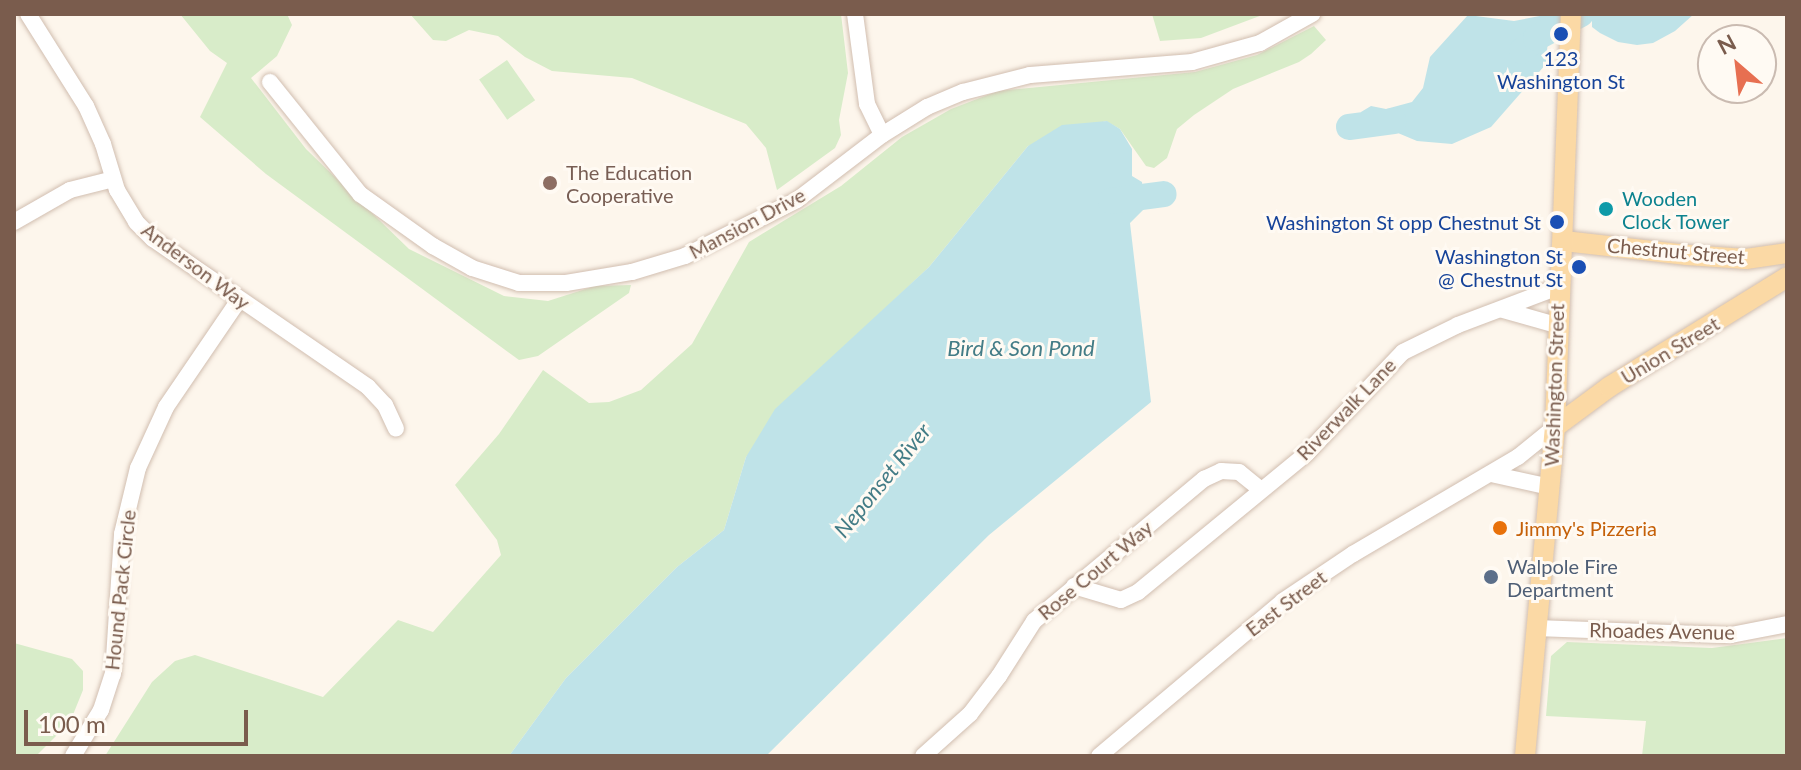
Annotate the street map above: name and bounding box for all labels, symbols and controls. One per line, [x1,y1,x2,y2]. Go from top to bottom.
north arrow [1697,24,1777,104]
marker: 123 Washington St [1552,25,1570,43]
text: N [1713,28,1740,60]
place label: 123 Washington St [1497,46,1625,93]
place label: The Education Cooperative [566,160,692,207]
marker: The Education Cooperative [541,174,559,192]
street label: Mansion Drive [685,182,809,264]
place label: Wooden Clock Tower [1622,186,1730,233]
marker: Wooden Clock Tower [1597,200,1615,218]
place label: Washington St opp Chestnut St [1266,210,1541,234]
marker: Washington St opp Chestnut St [1548,213,1566,231]
street label: Anderson Way [137,217,255,315]
street label: Chestnut Street [1606,233,1746,269]
place label: Washington St @ Chestnut St [1435,244,1563,291]
marker: Washington St @ Chestnut St [1570,258,1588,276]
street label: Washington Street [1539,303,1569,467]
street label: Union Street [1616,311,1724,389]
water label: Bird & Son Pond [947,335,1095,361]
street label: Riverwalk Lane [1291,353,1401,465]
water label: Neponset River [828,418,936,542]
street label: Hound Pack Circle [100,509,140,671]
street label: Rose Court Way [1033,515,1157,625]
place label: Jimmy's Pizzeria [1516,516,1657,540]
marker: Jimmy's Pizzeria [1491,519,1509,537]
place label: Walpole Fire Department [1507,554,1618,601]
street label: East Street [1241,565,1331,641]
marker: Walpole Fire Department [1482,568,1500,586]
street label: Rhoades Avenue [1589,618,1735,644]
scale bar [28,694,252,744]
text: 100 m [38,709,106,738]

